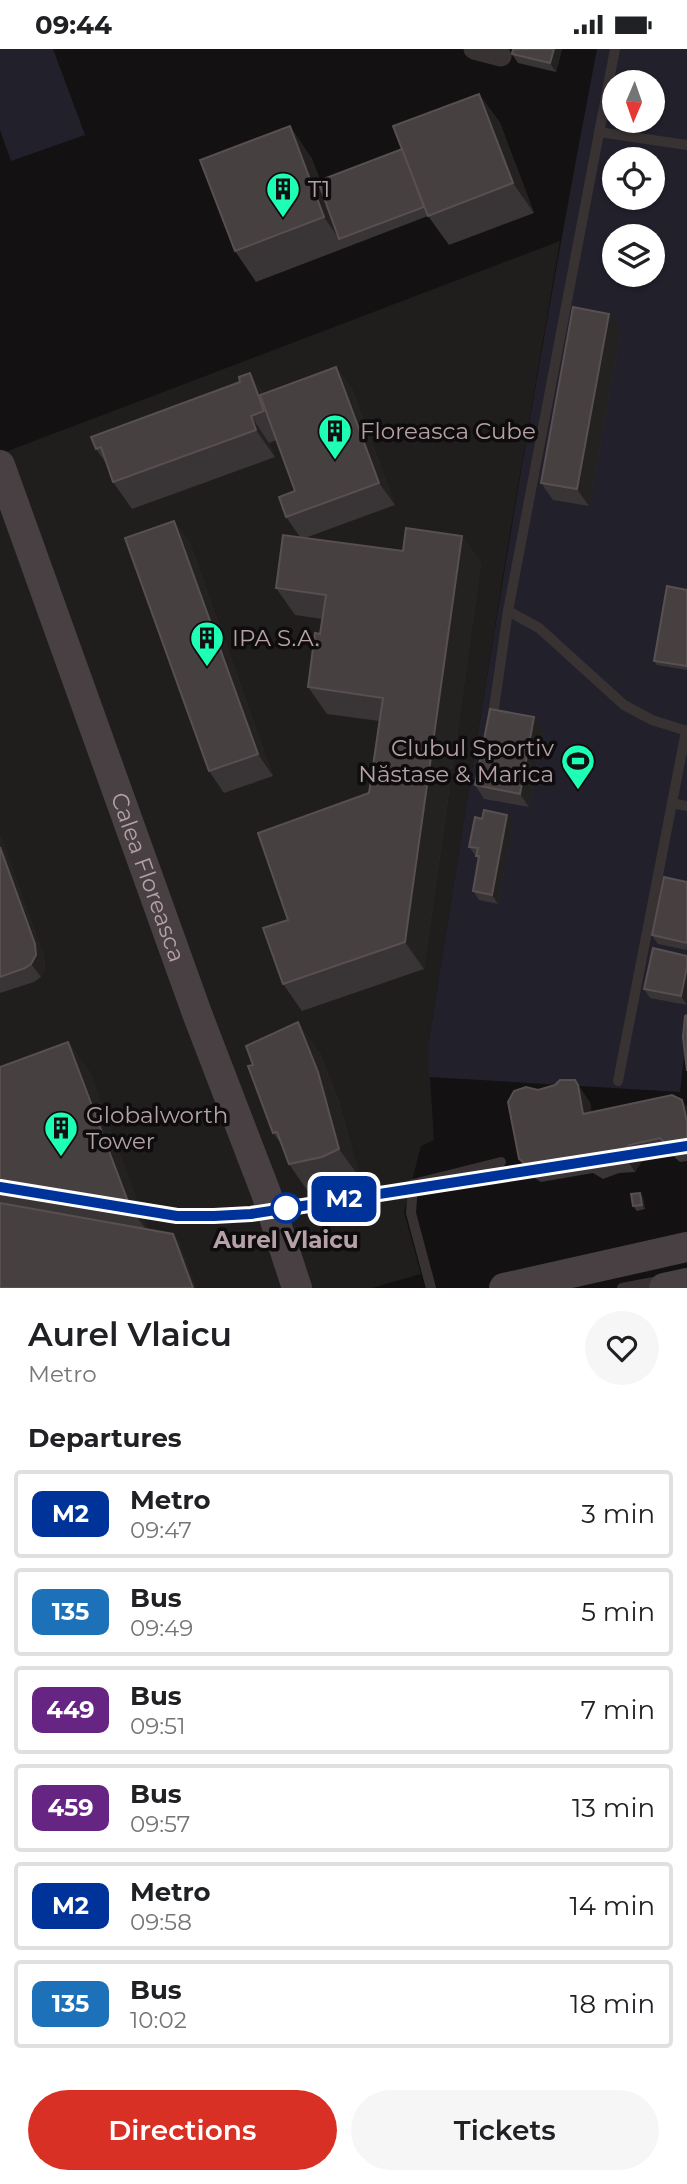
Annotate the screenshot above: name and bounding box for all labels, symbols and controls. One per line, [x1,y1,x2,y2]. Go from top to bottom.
text: 09:44 [35,9,112,41]
north arrow [602,70,665,133]
map controls [602,70,665,287]
button: locate [602,147,665,210]
building icon: T1 [264,170,302,219]
place label: T1 [308,175,330,203]
button: layers [602,224,665,287]
building icon: Floreasca Cube [316,412,354,461]
place label: Floreasca Cube [360,417,536,445]
building icon: IPA S.A. [188,619,226,668]
place label: IPA S.A. [232,624,319,652]
place label: Clubul Sportiv Năstase & Marica [358,734,555,788]
sports icon: Clubul Sportiv Năstase & Marica [559,742,597,791]
street label: Calea Floreasca [105,789,191,966]
place label: Globalworth Tower [86,1101,228,1155]
building icon: Globalworth Tower [42,1109,80,1158]
line badge: M2 [312,1176,376,1222]
text: M2 [325,1184,363,1213]
marker: Aurel Vlaicu [271,1193,301,1223]
place label: Aurel Vlaicu [212,1226,359,1254]
button: heart [585,1311,659,1385]
text: Aurel Vlaicu [28,1314,232,1354]
text: Metro [28,1360,97,1388]
text: Departures [28,1422,182,1454]
text: Metro [130,1484,211,1516]
text: 3 min [581,1498,655,1530]
text: M2 [52,1499,89,1528]
text: 09:47 [130,1516,192,1544]
text: Bus [130,1582,182,1614]
text: 5 min [581,1596,655,1628]
text: 135 [52,1597,89,1626]
text: 09:49 [130,1614,193,1642]
text: Bus [130,1680,182,1712]
text: 7 min [581,1694,655,1726]
text: 449 [46,1695,95,1724]
text: 09:51 [130,1712,185,1740]
text: Bus [130,1778,182,1810]
text: 13 min [572,1792,655,1824]
text: 459 [47,1793,94,1822]
text: 09:57 [130,1810,190,1838]
text: Metro [130,1876,211,1908]
text: 14 min [569,1890,655,1922]
text: M2 [52,1891,89,1920]
text: 09:58 [130,1908,192,1936]
text: Bus [130,1974,182,2006]
text: 18 min [570,1988,655,2020]
text: 135 [52,1989,89,2018]
text: 10:02 [130,2006,187,2034]
button: Directions [28,2090,337,2170]
button: Tickets [351,2090,659,2170]

